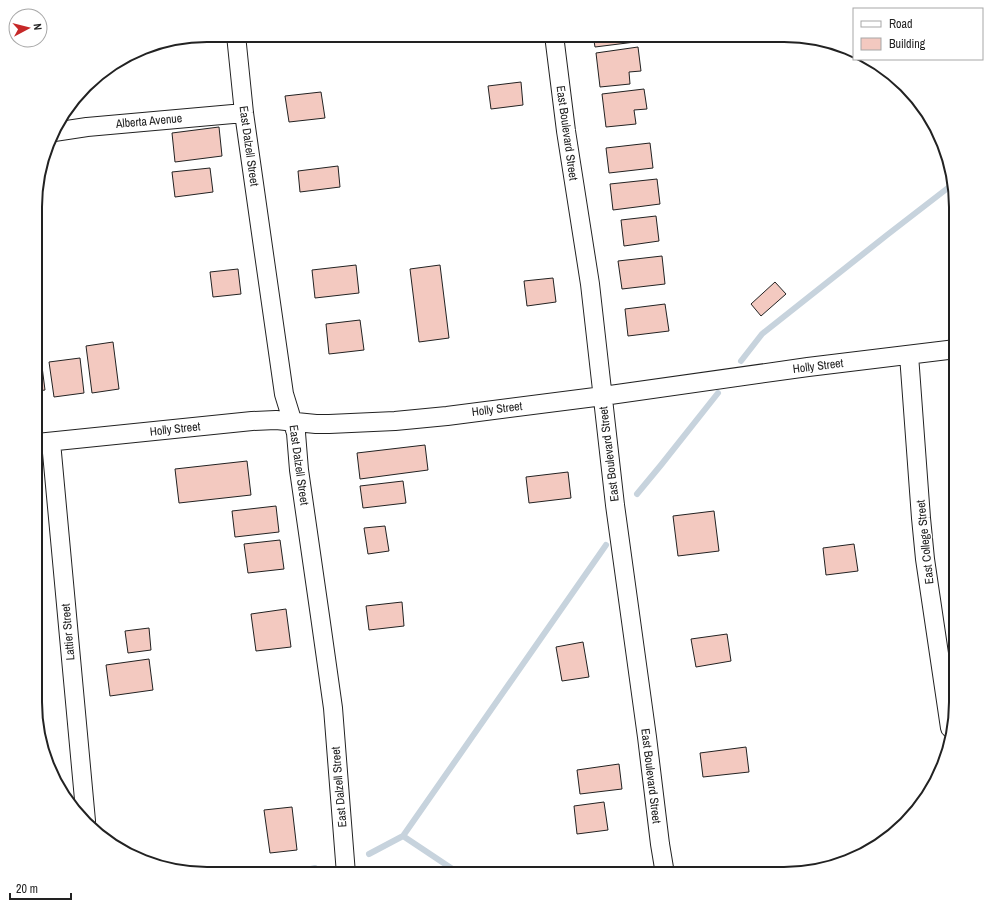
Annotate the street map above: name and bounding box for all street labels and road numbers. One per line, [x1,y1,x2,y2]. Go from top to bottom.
street label: East Boulevard Street [552,84,582,182]
street label: East Dalzell Street [235,105,263,187]
street label: Alberta Avenue [114,110,183,132]
street label: Holly Street [792,355,844,377]
street label: Holly Street [471,398,523,420]
street label: East Boulevard Street [595,405,623,502]
street label: Holly Street [149,418,201,440]
street label: East Dalzell Street [285,424,313,506]
street label: East College Street [913,499,937,585]
street label: Lattier Street [58,603,78,661]
street label: East Boulevard Street [637,728,665,825]
street label: East Dalzell Street [327,746,350,828]

